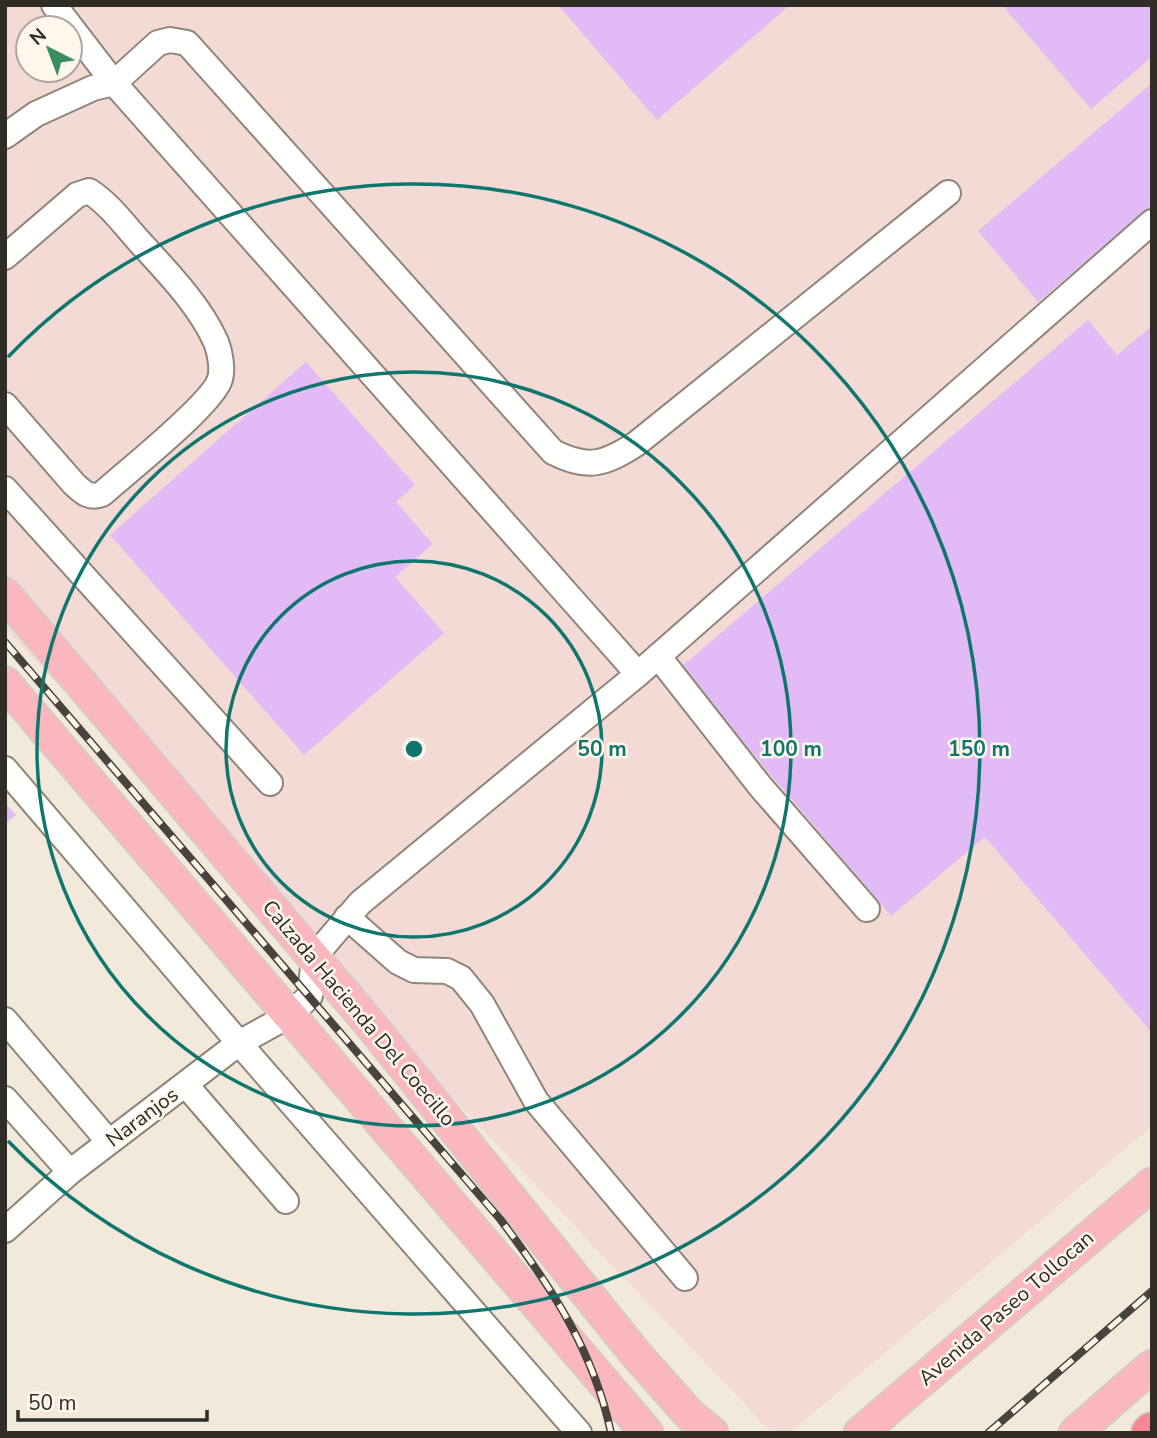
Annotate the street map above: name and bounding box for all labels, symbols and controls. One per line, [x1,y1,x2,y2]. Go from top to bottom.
north arrow [14,14,84,84]
text: N [24,23,52,52]
text: 50 m [577,735,627,763]
text: 100 m [760,735,822,763]
text: 150 m [948,735,1010,763]
centre of rings [402,737,426,761]
street label: Calzada Hacienda Del Coecillo [256,894,462,1132]
street label: Naranjos [100,1081,184,1153]
street label: Avenida Paseo Tollocan [912,1224,1100,1392]
scale bar [18,1378,206,1422]
text: 50 m [28,1389,77,1417]

